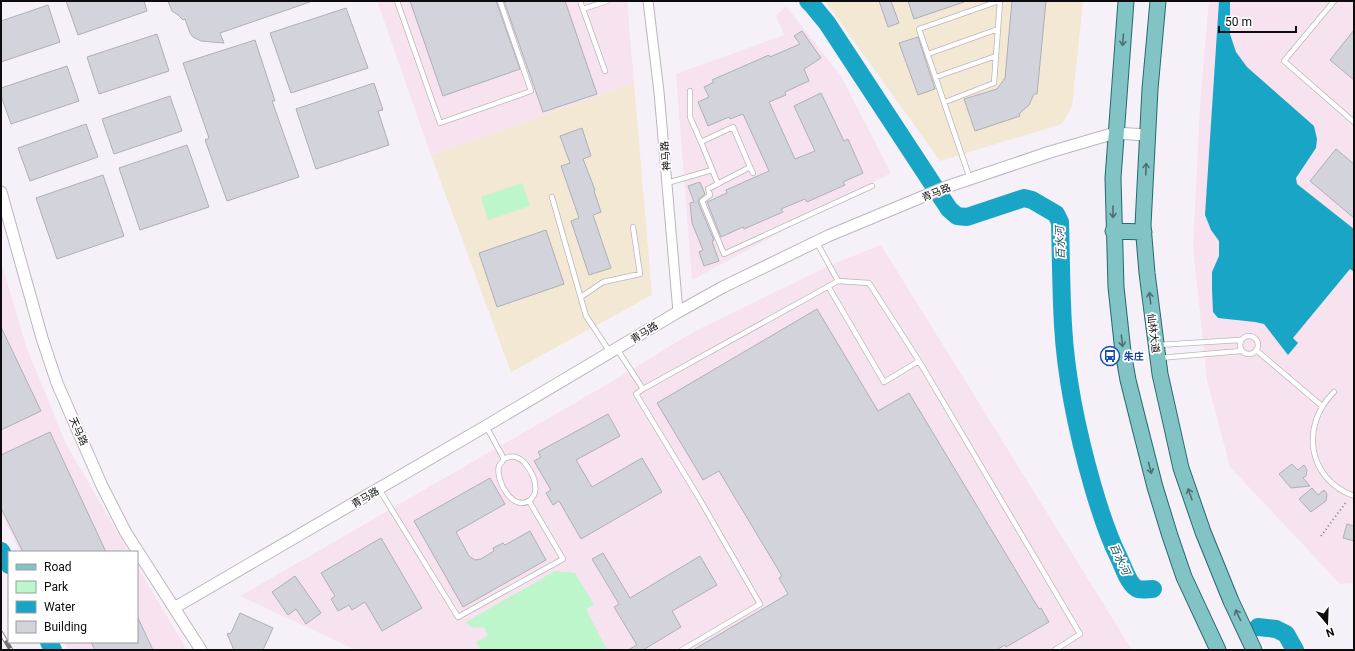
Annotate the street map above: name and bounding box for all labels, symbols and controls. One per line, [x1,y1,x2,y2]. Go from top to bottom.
scale bar [1219,8,1296,34]
text: 50 m [1225,15,1252,29]
one-way arrow [1119,33,1126,46]
street label: 神马路 [659,141,672,171]
one-way arrow [1142,163,1149,176]
street label: 青马路 [920,182,952,203]
one-way arrow [1109,205,1117,218]
water label: 百水河 [1053,224,1068,260]
one-way arrow [1146,292,1154,305]
street label: 仙林大道 [1146,313,1161,354]
street label: 青马路 [629,320,660,345]
one-way arrow [1118,334,1126,347]
bus stop icon: 朱庄 [1099,345,1121,367]
place label: 朱庄 [1124,351,1144,362]
street label: 天马路 [67,415,90,447]
one-way arrow [1147,461,1154,474]
street label: 青马路 [350,485,381,510]
one-way arrow [1186,487,1193,500]
water label: 百水河 [1107,542,1133,579]
legend [8,551,138,643]
text: Road [44,560,72,574]
text: Park [44,580,69,594]
text: Water [44,600,75,614]
north arrow [1307,603,1347,643]
one-way arrow [1233,609,1241,621]
text: Building [44,620,87,634]
text: N [1324,625,1336,639]

